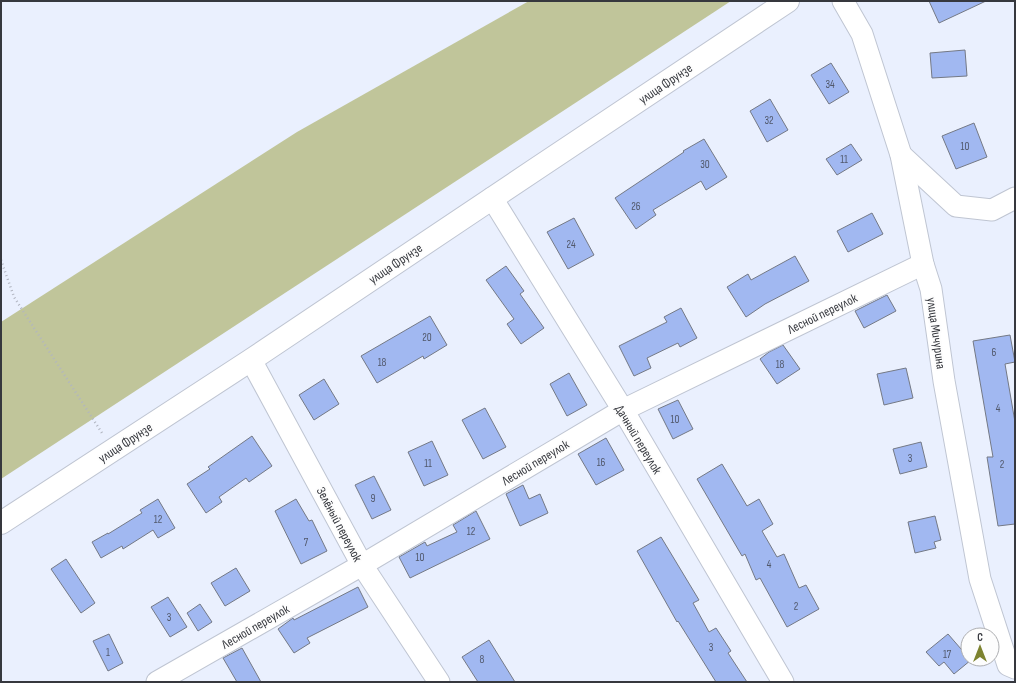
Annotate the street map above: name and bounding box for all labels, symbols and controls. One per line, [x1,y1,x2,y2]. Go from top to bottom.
street label: улица Фрунзе [636,60,695,108]
house number: 34 [825,78,835,91]
house number: 32 [764,114,774,127]
house number: 10 [961,140,969,153]
house number: 11 [840,153,848,166]
house number: 30 [700,158,710,171]
house number: 26 [631,200,641,213]
house number: 24 [566,238,576,251]
street label: улица Фрунзе [366,240,425,288]
street label: Лесной переулок [784,290,860,338]
street label: улица Мичурина [923,296,949,370]
house number: 20 [422,331,432,344]
house number: 6 [992,346,997,359]
house number: 18 [378,356,387,369]
house number: 18 [776,358,785,371]
street label: Дачный переулок [611,402,665,477]
house number: 4 [996,402,1001,415]
house number: 10 [671,413,679,426]
street label: улица Фрунзе [95,419,156,466]
street label: Лесной переулок [498,437,572,490]
house number: 3 [908,452,913,465]
house number: 16 [597,456,606,469]
house number: 11 [424,457,432,470]
house number: 2 [1000,458,1005,471]
street label: Зелёный переулок [313,484,366,565]
house number: 9 [371,492,376,505]
house number: 12 [154,513,163,526]
house number: 12 [467,525,476,538]
house number: 7 [304,536,309,549]
house number: 10 [416,551,424,564]
house number: 4 [767,558,772,571]
house number: 2 [794,600,799,613]
street label: Лесной переулок [218,601,292,653]
house number: 3 [167,611,172,624]
north arrow [960,627,1000,667]
text: С [977,631,983,644]
house number: 3 [709,641,714,654]
house number: 1 [106,646,110,659]
house number: 17 [943,648,952,661]
house number: 8 [480,653,485,666]

